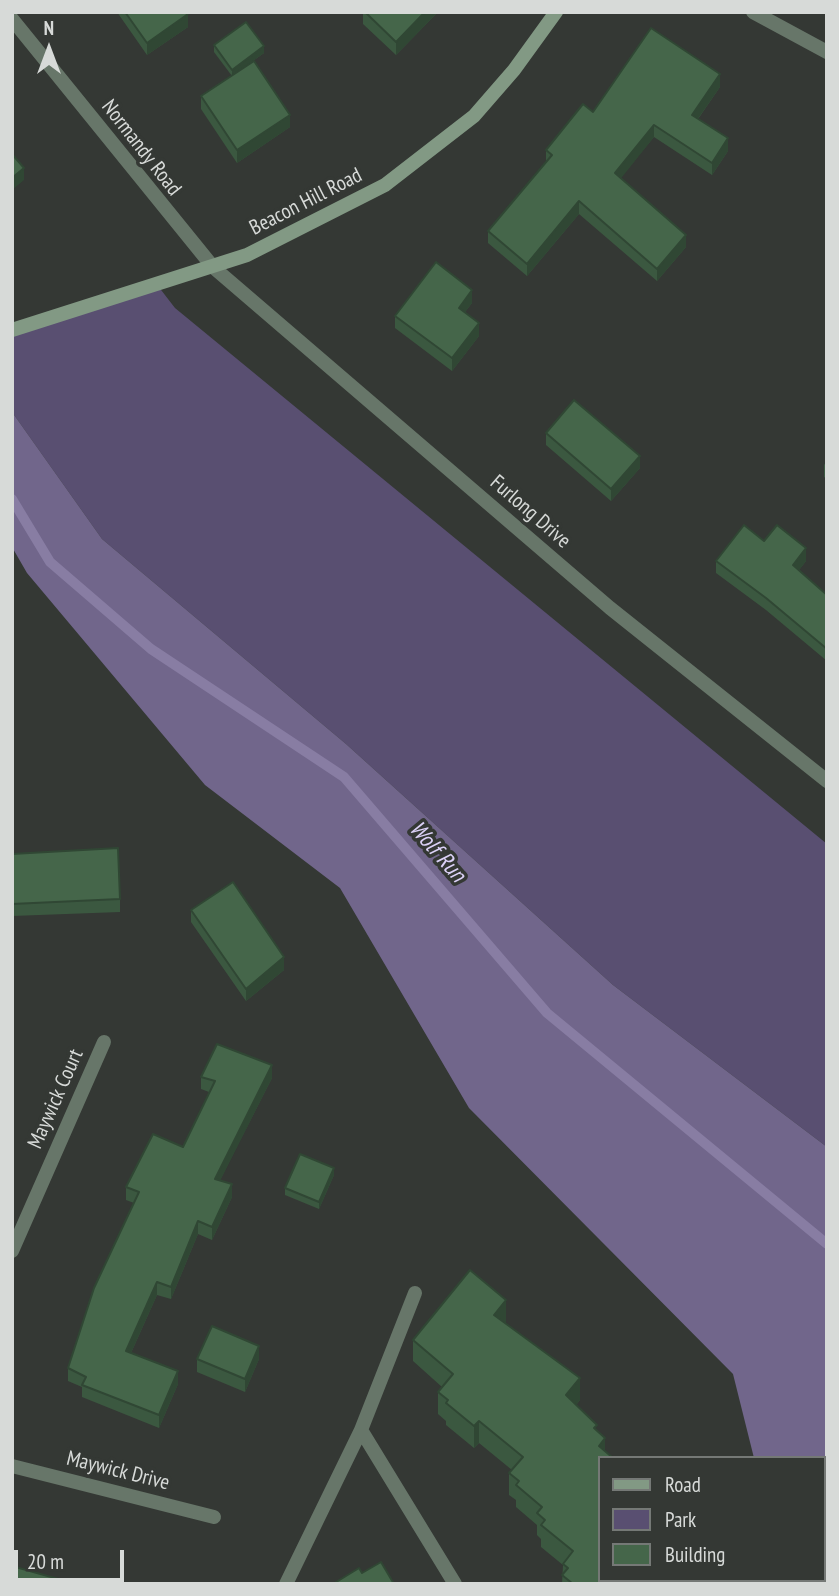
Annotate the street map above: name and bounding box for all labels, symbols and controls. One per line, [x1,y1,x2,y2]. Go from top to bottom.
north arrow [14,14,84,84]
text: N [44,16,54,40]
street label: Normandy Road [96,95,186,201]
street label: Beacon Hill Road [246,163,366,241]
street label: Furlong Drive [485,470,575,554]
water label: Wolf Run [403,816,471,888]
street label: Maywick Court [23,1045,89,1153]
street label: Maywick Drive [64,1446,172,1496]
legend [598,1456,825,1582]
text: Road [665,1471,701,1498]
text: Park [665,1506,696,1533]
scale bar [18,1536,128,1580]
text: Building [665,1541,725,1568]
text: 20 m [27,1548,64,1575]

